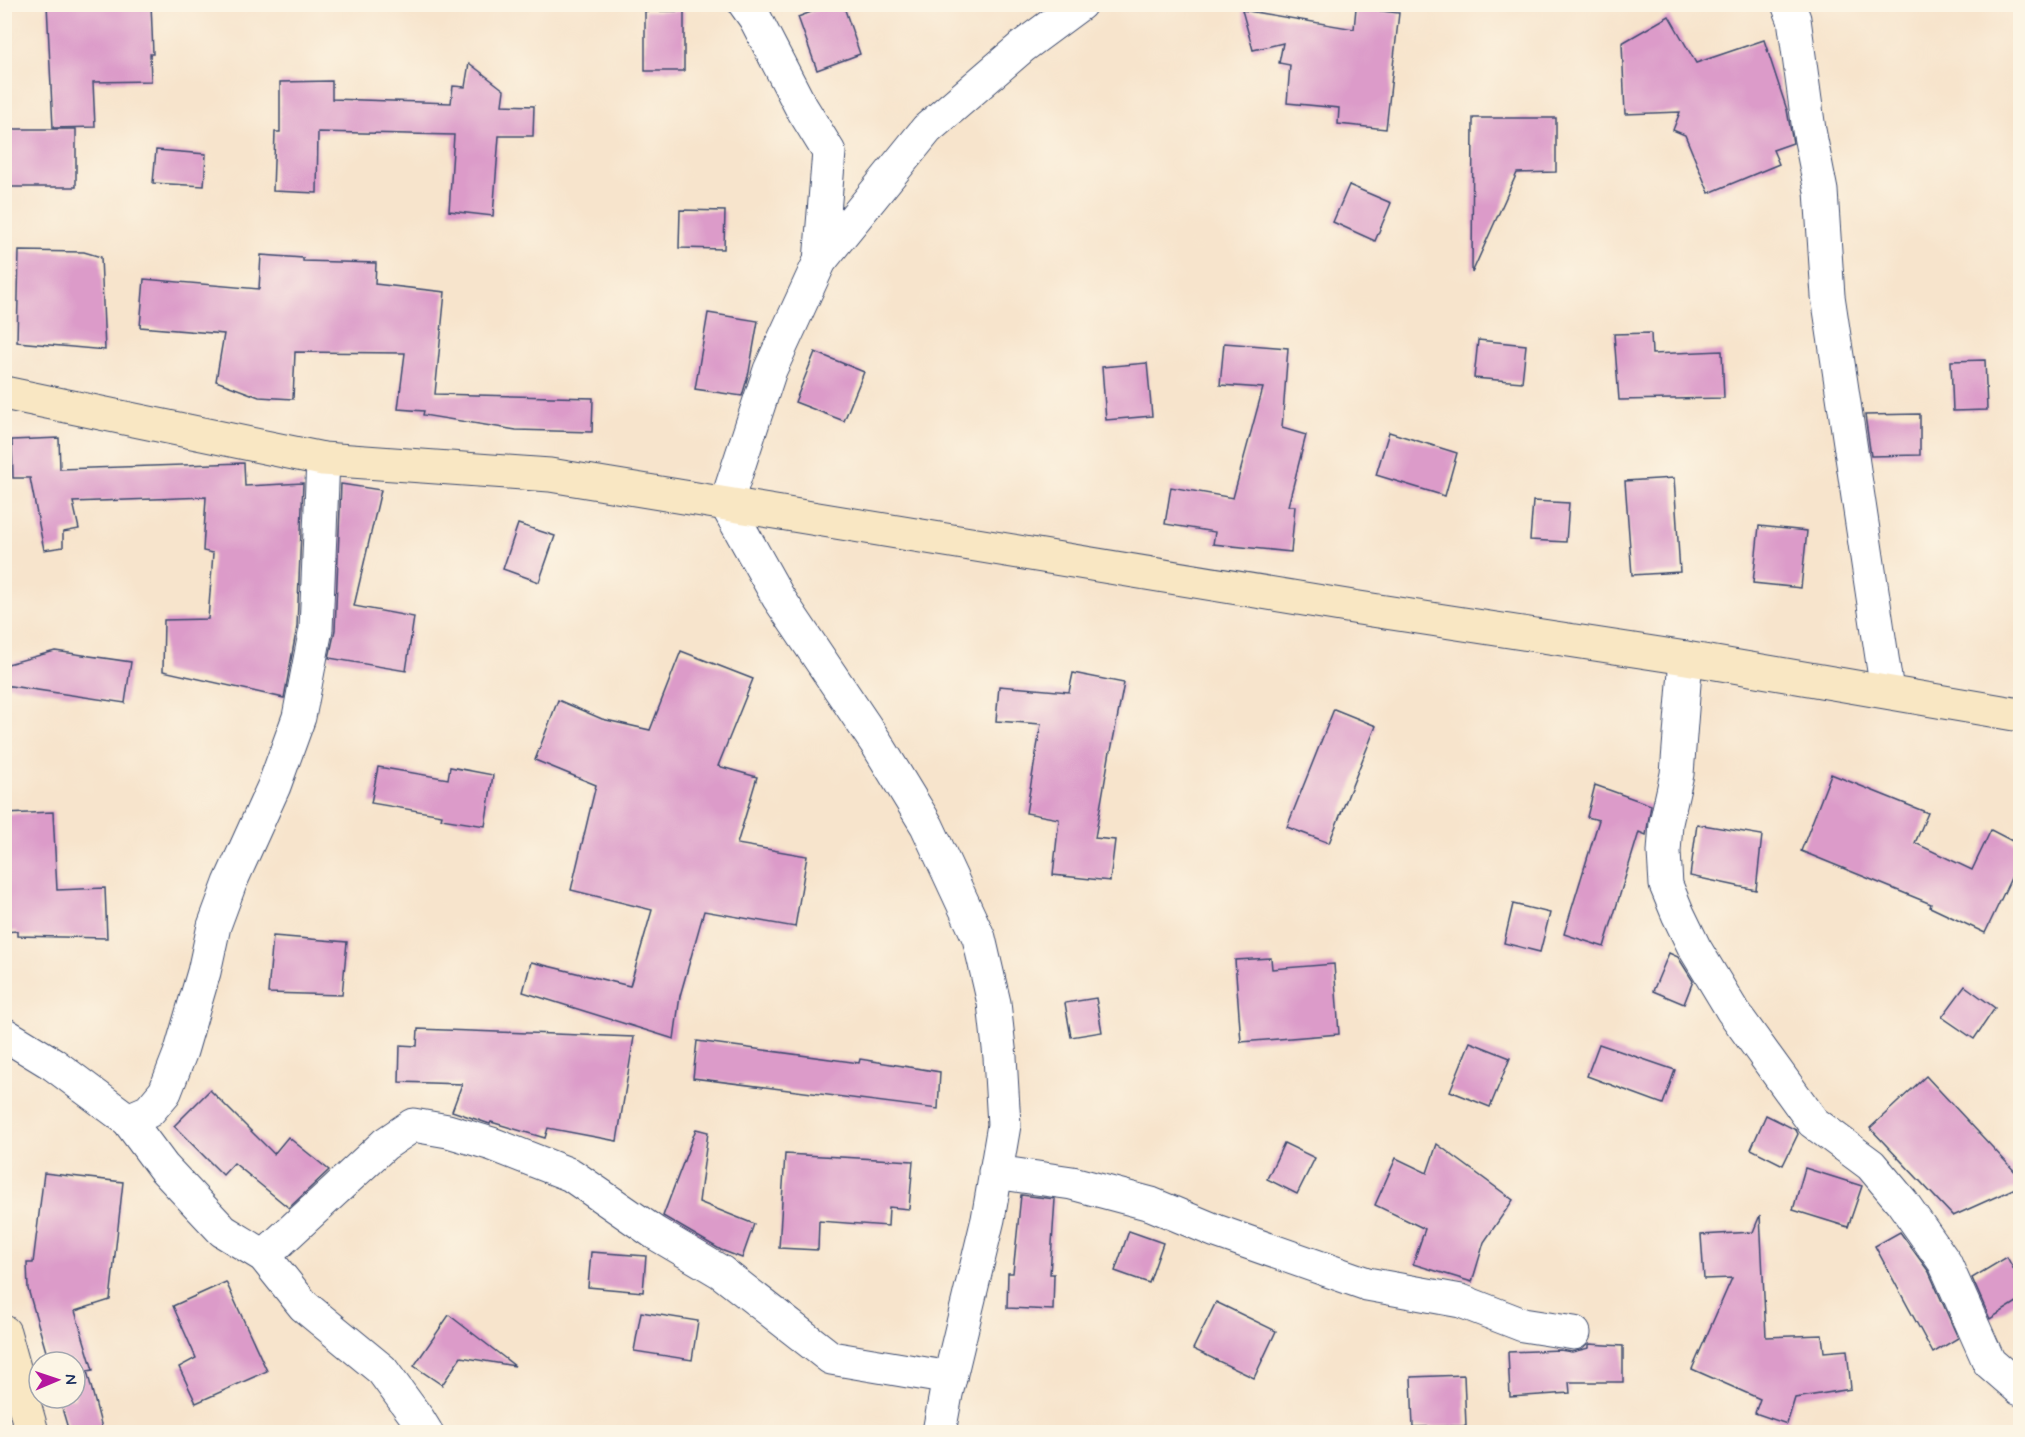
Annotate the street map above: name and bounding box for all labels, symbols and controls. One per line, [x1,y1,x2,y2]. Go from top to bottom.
north arrow [27,1350,87,1410]
text: N [60,1374,81,1385]

